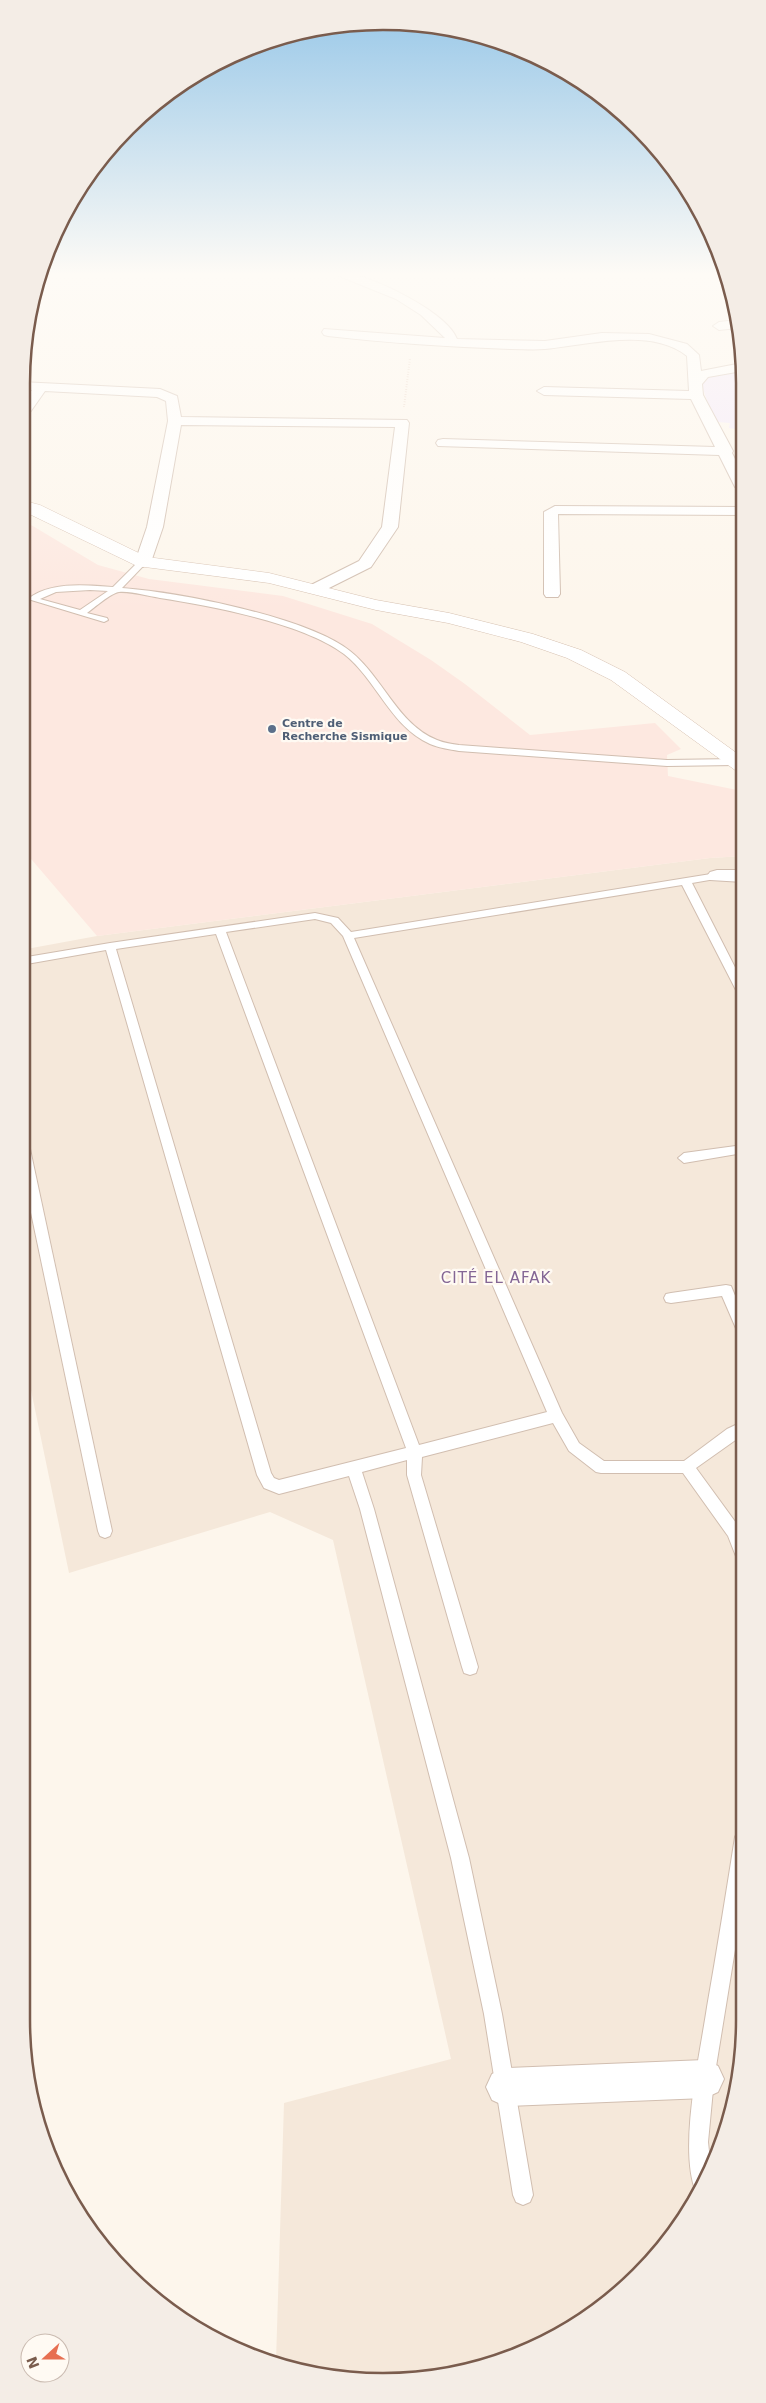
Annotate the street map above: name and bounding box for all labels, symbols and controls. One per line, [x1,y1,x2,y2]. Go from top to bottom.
place label: Centre de Recherche Sismique [282,717,407,743]
marker: Centre de Recherche Sismique [266,723,278,735]
district label: CITÉ EL AFAK [441,1268,551,1287]
north arrow [20,2333,70,2383]
text: N [23,2354,42,2371]

